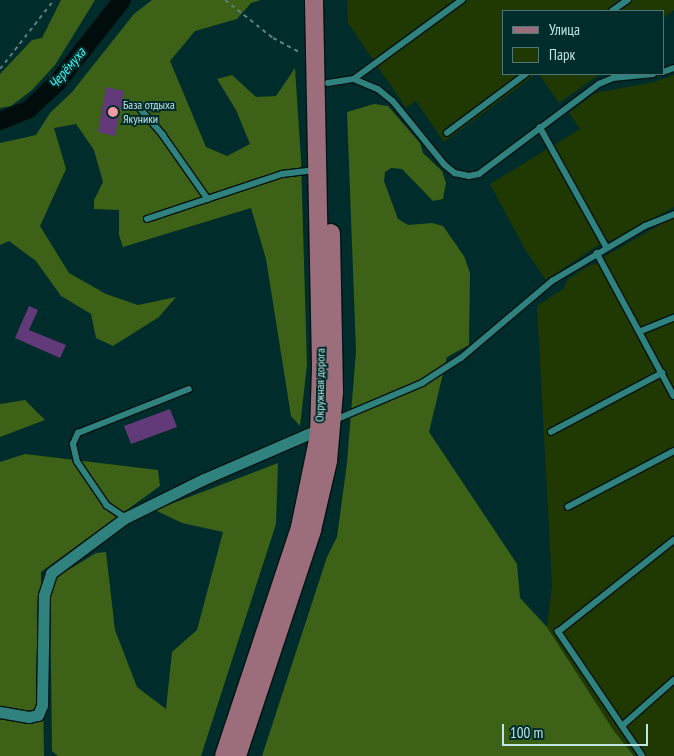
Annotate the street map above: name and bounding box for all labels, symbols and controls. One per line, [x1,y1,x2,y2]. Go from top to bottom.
legend [502,10,664,75]
text: Улица [549,20,580,39]
water label: Черёмуха [45,44,89,92]
text: Парк [549,45,575,64]
place label: База отдыха Якуники [123,98,175,126]
marker: База отдыха Якуники [107,106,119,118]
street label: Окружная дорога [312,348,328,422]
scale bar [504,714,650,746]
text: 100 m [510,723,543,742]

